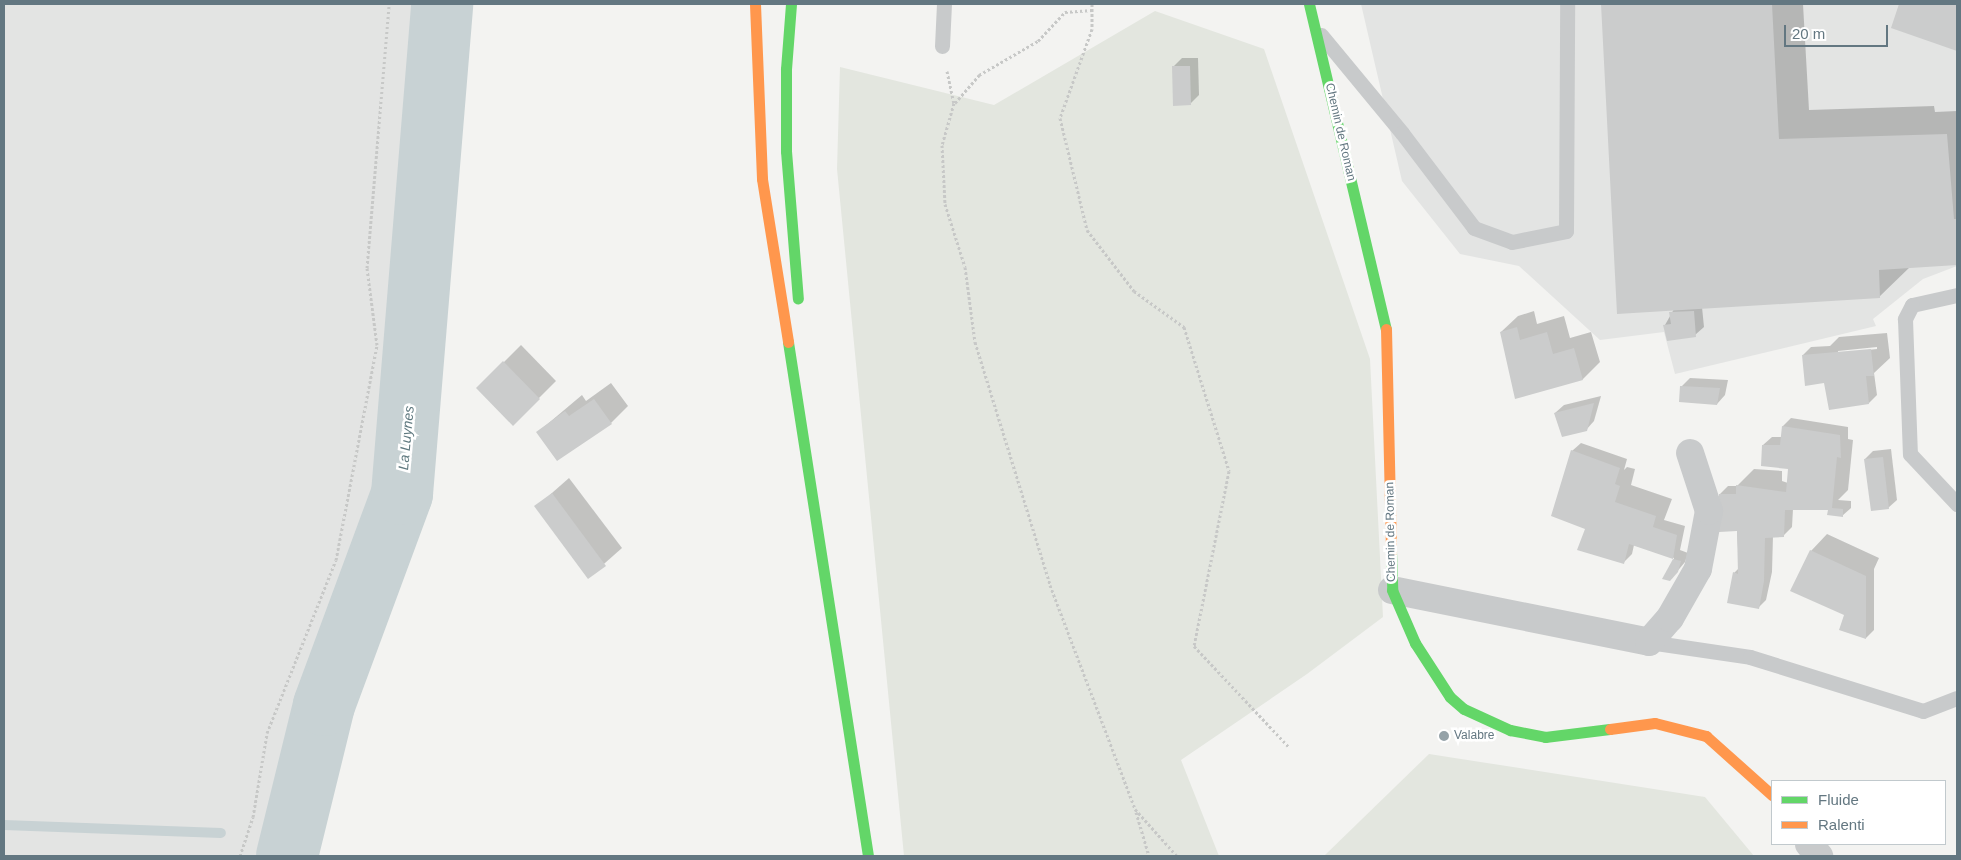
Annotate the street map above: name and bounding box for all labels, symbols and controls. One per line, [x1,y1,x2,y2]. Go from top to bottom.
scale bar [1786,15,1890,47]
text: 20 m [1792,25,1825,42]
street label: Chemin de Roman [1322,82,1358,182]
water label: La Luynes [395,405,417,471]
street label: Chemin de Roman [1383,482,1399,582]
place label: Valabre [1454,729,1494,743]
marker: Valabre [1438,730,1450,742]
legend [1771,780,1946,845]
text: Fluide [1818,791,1859,808]
text: Ralenti [1818,816,1865,833]

